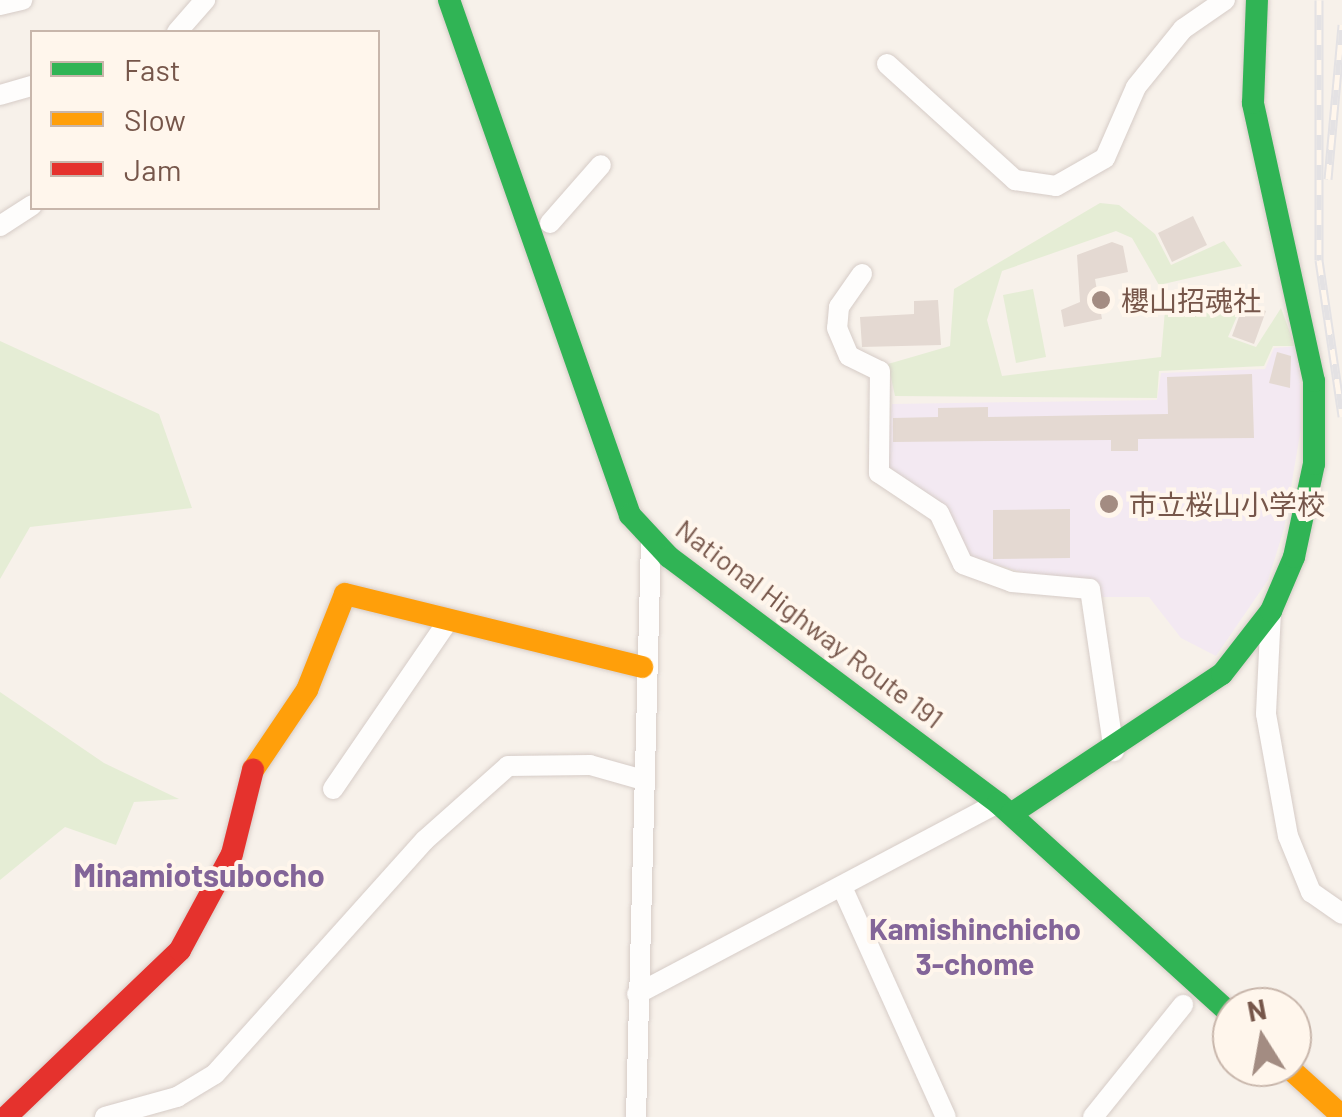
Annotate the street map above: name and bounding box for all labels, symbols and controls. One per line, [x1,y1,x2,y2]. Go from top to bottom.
legend [30,30,380,210]
text: Fast [124,51,181,87]
text: Slow [124,101,186,137]
text: Jam [124,151,181,187]
place label: 櫻山招魂社 [1121,283,1261,317]
marker: 櫻山招魂社 [1090,289,1112,311]
place label: 市立桜山小学校 [1129,487,1325,521]
marker: 市立桜山小学校 [1098,493,1120,515]
street label: National Highway Route 191 [670,511,950,735]
district label: Minamiotsubocho [73,855,325,893]
district label: Kamishinchicho 3-chome [869,910,1081,980]
north arrow [1212,987,1312,1087]
text: N [1244,991,1269,1028]

